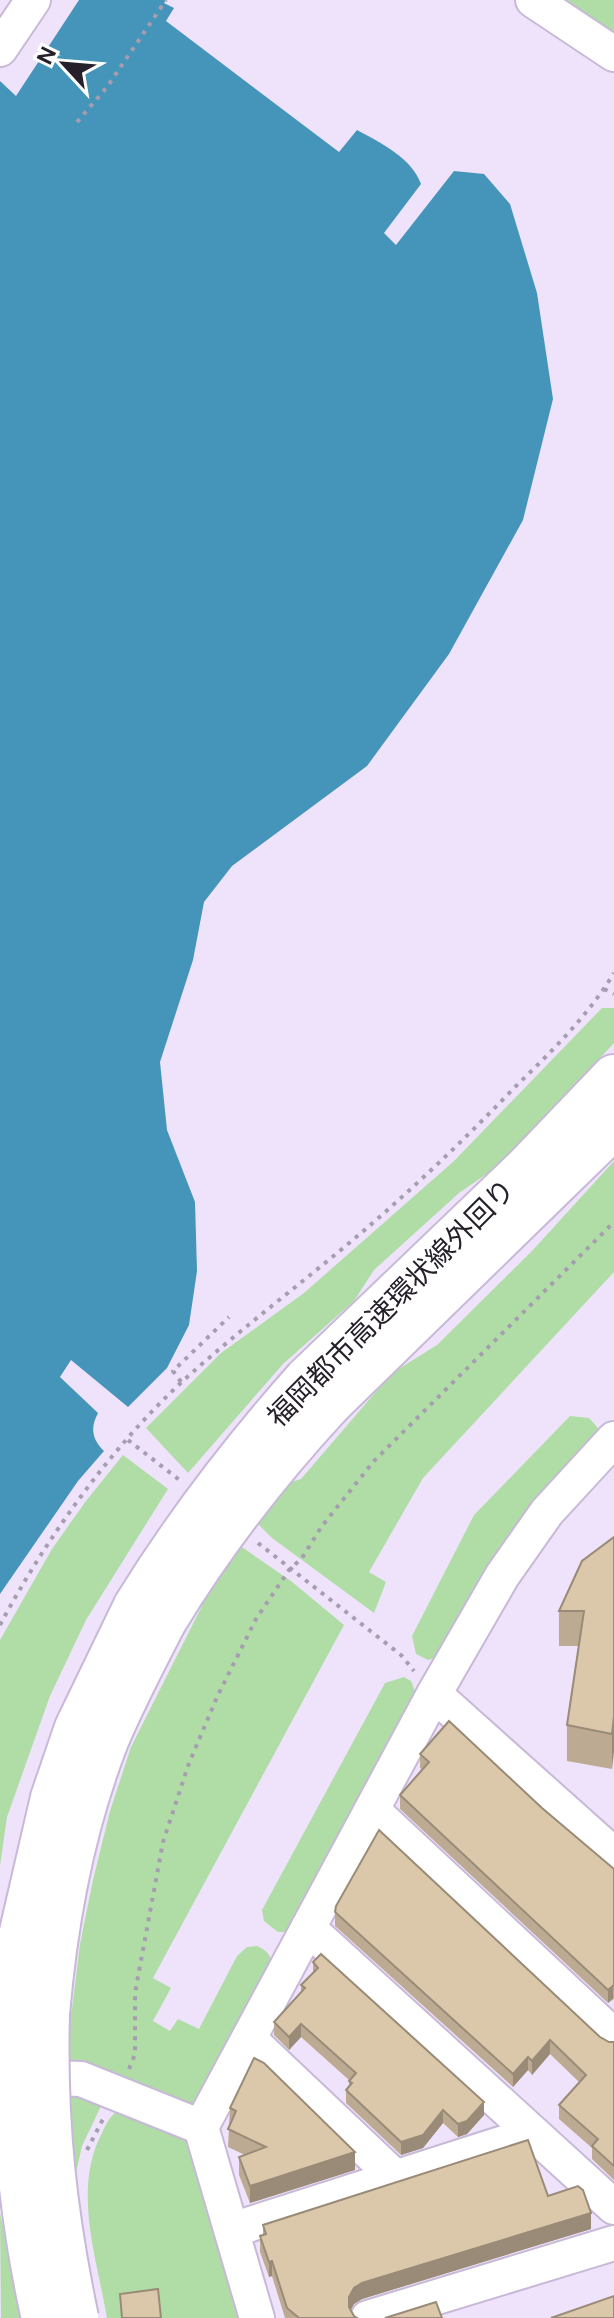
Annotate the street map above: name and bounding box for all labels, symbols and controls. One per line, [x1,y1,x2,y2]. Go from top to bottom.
north arrow [24,24,104,104]
text: N [30,42,63,69]
street label: 福岡都市高速環状線外回り [259,1171,523,1435]

